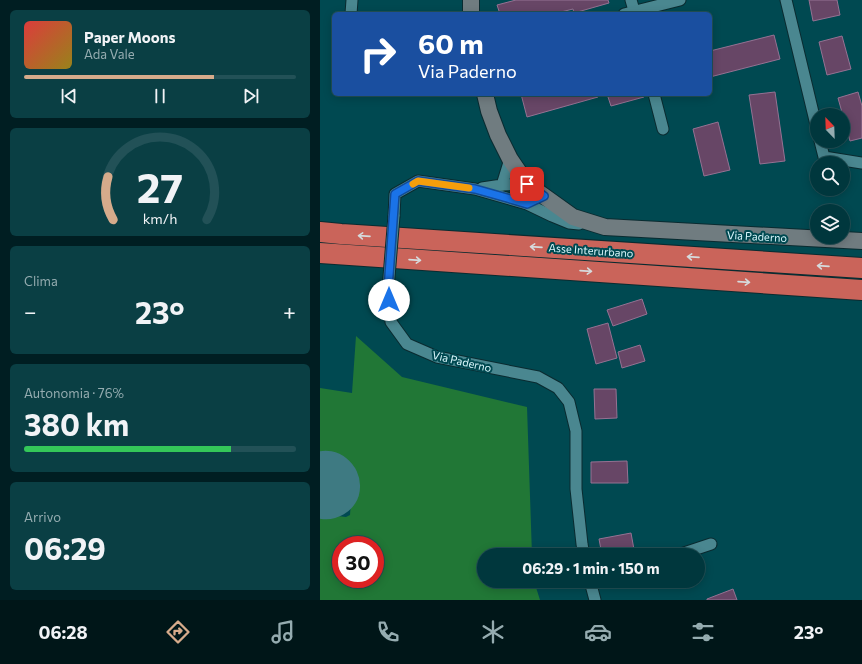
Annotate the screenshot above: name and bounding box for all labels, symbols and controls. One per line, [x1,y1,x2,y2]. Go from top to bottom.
text: 60 m [418,26,484,60]
text: Paper Moons [84,28,175,46]
icon: right [352,28,404,80]
text: Ada Vale [84,46,135,62]
text: Via Paderno [418,60,517,82]
icon: previous [58,85,80,107]
icon: pause [149,85,171,107]
icon: next [240,85,262,107]
north arrow [810,108,850,148]
map controls [810,108,850,244]
button: search [810,156,850,196]
text: 27 [137,161,183,212]
pin [510,167,544,201]
icon: arrive [516,173,538,195]
button: layers [810,204,850,244]
text: km/h [143,209,177,227]
street label: Via Paderno [727,228,788,244]
one-way arrow [358,232,371,239]
street label: Asse Interurbano [548,241,634,259]
one-way arrow [530,243,543,250]
one-way arrow [687,254,700,261]
one-way arrow [408,256,421,263]
one-way arrow [817,262,830,269]
one-way arrow [579,268,592,275]
text: Clima [24,273,58,289]
one-way arrow [737,278,750,285]
position arrow [368,279,410,321]
text: 23° [135,293,185,330]
text: − [24,298,37,325]
text: + [283,298,296,325]
street label: Via Paderno [431,348,493,374]
text: Autonomia · 76% [24,385,124,401]
text: 380 km [24,405,129,442]
text: Arrivo [24,509,61,525]
text: 06:29 [24,529,106,566]
speed limit sign: 30 [332,536,384,588]
text: 06:29 · 1 min · 150 m [522,559,660,577]
icon: directions [164,618,192,646]
icon: music [269,618,297,646]
icon: phone [374,618,402,646]
icon: climate [479,618,507,646]
icon: car [584,618,612,646]
icon: filters [689,618,717,646]
text: 06:28 [38,621,88,643]
text: 23° [794,621,823,643]

